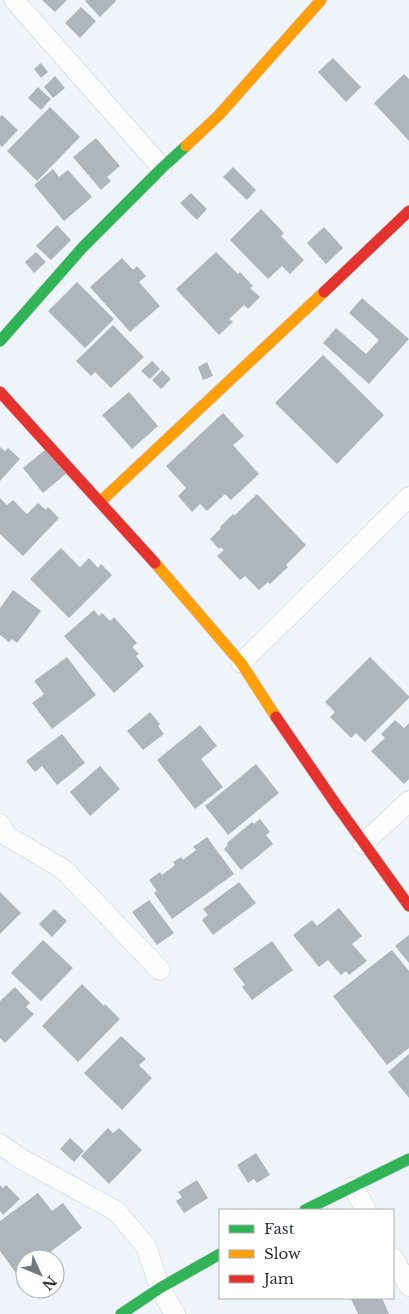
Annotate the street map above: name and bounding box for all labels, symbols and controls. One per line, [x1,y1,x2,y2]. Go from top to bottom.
legend [219,1209,394,1299]
text: Fast [264,1219,295,1238]
text: Slow [264,1244,301,1263]
north arrow [15,1249,65,1299]
text: Jam [262,1269,294,1288]
text: N [38,1272,60,1294]

